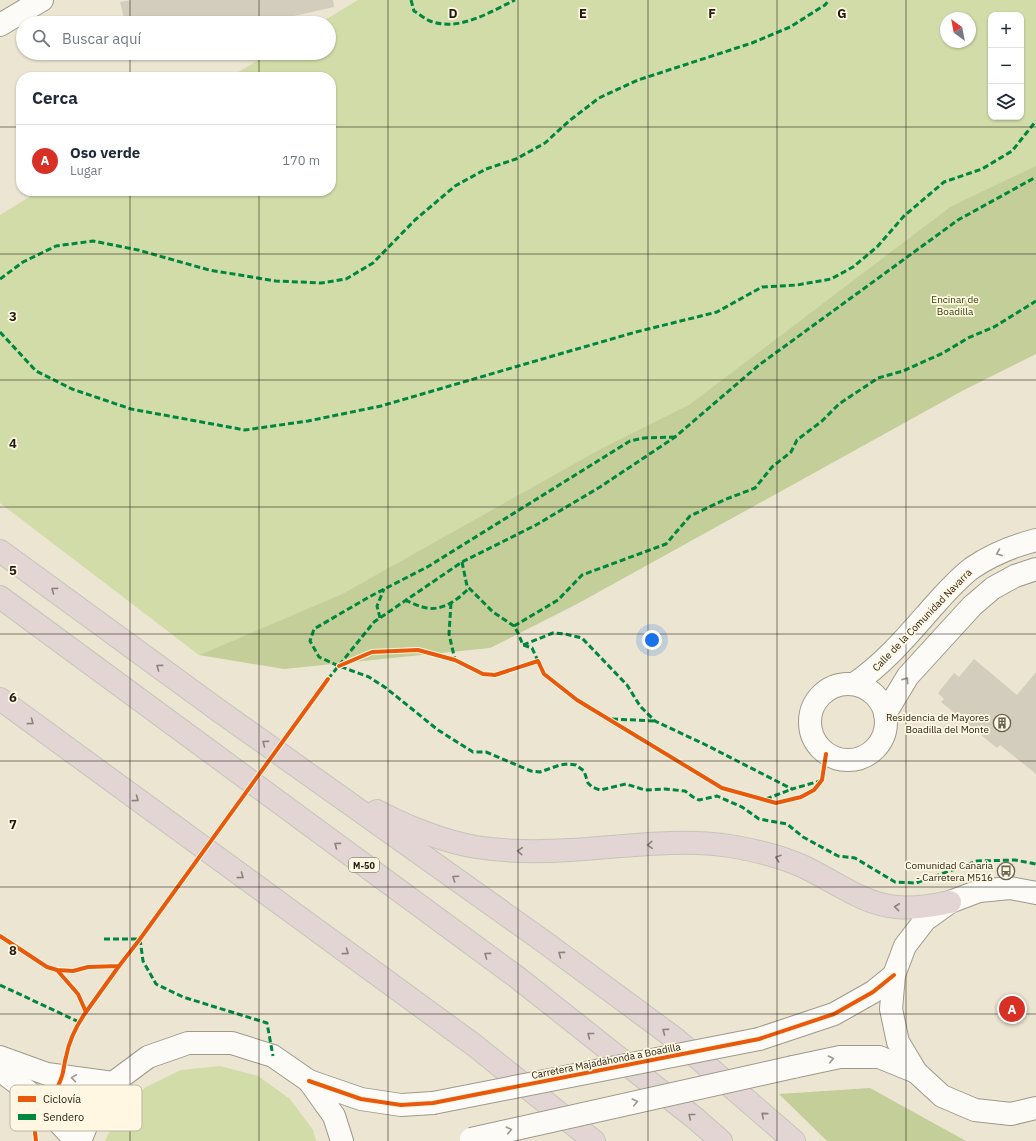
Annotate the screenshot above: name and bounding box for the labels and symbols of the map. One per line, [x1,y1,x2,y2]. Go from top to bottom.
text: D [448,5,458,22]
text: E [579,5,587,22]
text: F [708,5,716,22]
text: G [837,5,847,22]
north arrow [940,12,976,48]
park label: Encinar de Boadilla [931,293,979,318]
text: 3 [9,308,17,325]
text: 4 [9,435,17,452]
one-way arrow [996,548,1003,556]
text: 5 [9,562,17,579]
street label: Calle de la Comunidad Navarra [869,565,975,674]
one-way arrow [52,588,59,595]
your location [642,630,662,650]
one-way arrow [157,665,164,672]
one-way arrow [901,678,908,685]
text: 6 [9,689,17,706]
place label: Residencia de Mayores Boadilla del Monte [886,711,990,736]
building icon: Residencia de Mayores Boadilla del Monte [992,713,1012,733]
one-way arrow [27,717,34,724]
one-way arrow [262,741,269,748]
one-way arrow [132,794,139,801]
text: 7 [9,816,17,833]
one-way arrow [647,840,653,849]
one-way arrow [334,842,341,850]
one-way arrow [517,847,523,856]
one-way arrow [775,854,782,863]
road number: M-50 [349,858,379,872]
place label: Comunidad Canaria - Carretera M516 [905,859,994,884]
bus stop icon: Comunidad Canaria - Carretera M516 [996,861,1016,881]
one-way arrow [237,871,244,878]
one-way arrow [452,875,459,883]
one-way arrow [894,902,901,911]
text: 8 [9,942,17,959]
one-way arrow [342,947,349,954]
one-way arrow [484,952,491,960]
one-way arrow [558,952,565,959]
pin: A [999,994,1025,1024]
one-way arrow [663,1029,670,1036]
one-way arrow [587,1032,594,1039]
street label: Carretera Majadahonda a Boadilla [530,1040,682,1082]
one-way arrow [828,1056,834,1064]
one-way arrow [71,1074,77,1083]
legend [10,1085,142,1131]
text: Ciclovía [43,1092,81,1106]
one-way arrow [632,1099,639,1107]
text: Sendero [43,1110,84,1124]
one-way arrow [689,1113,696,1120]
one-way arrow [761,1113,769,1120]
one-way arrow [505,1127,512,1135]

